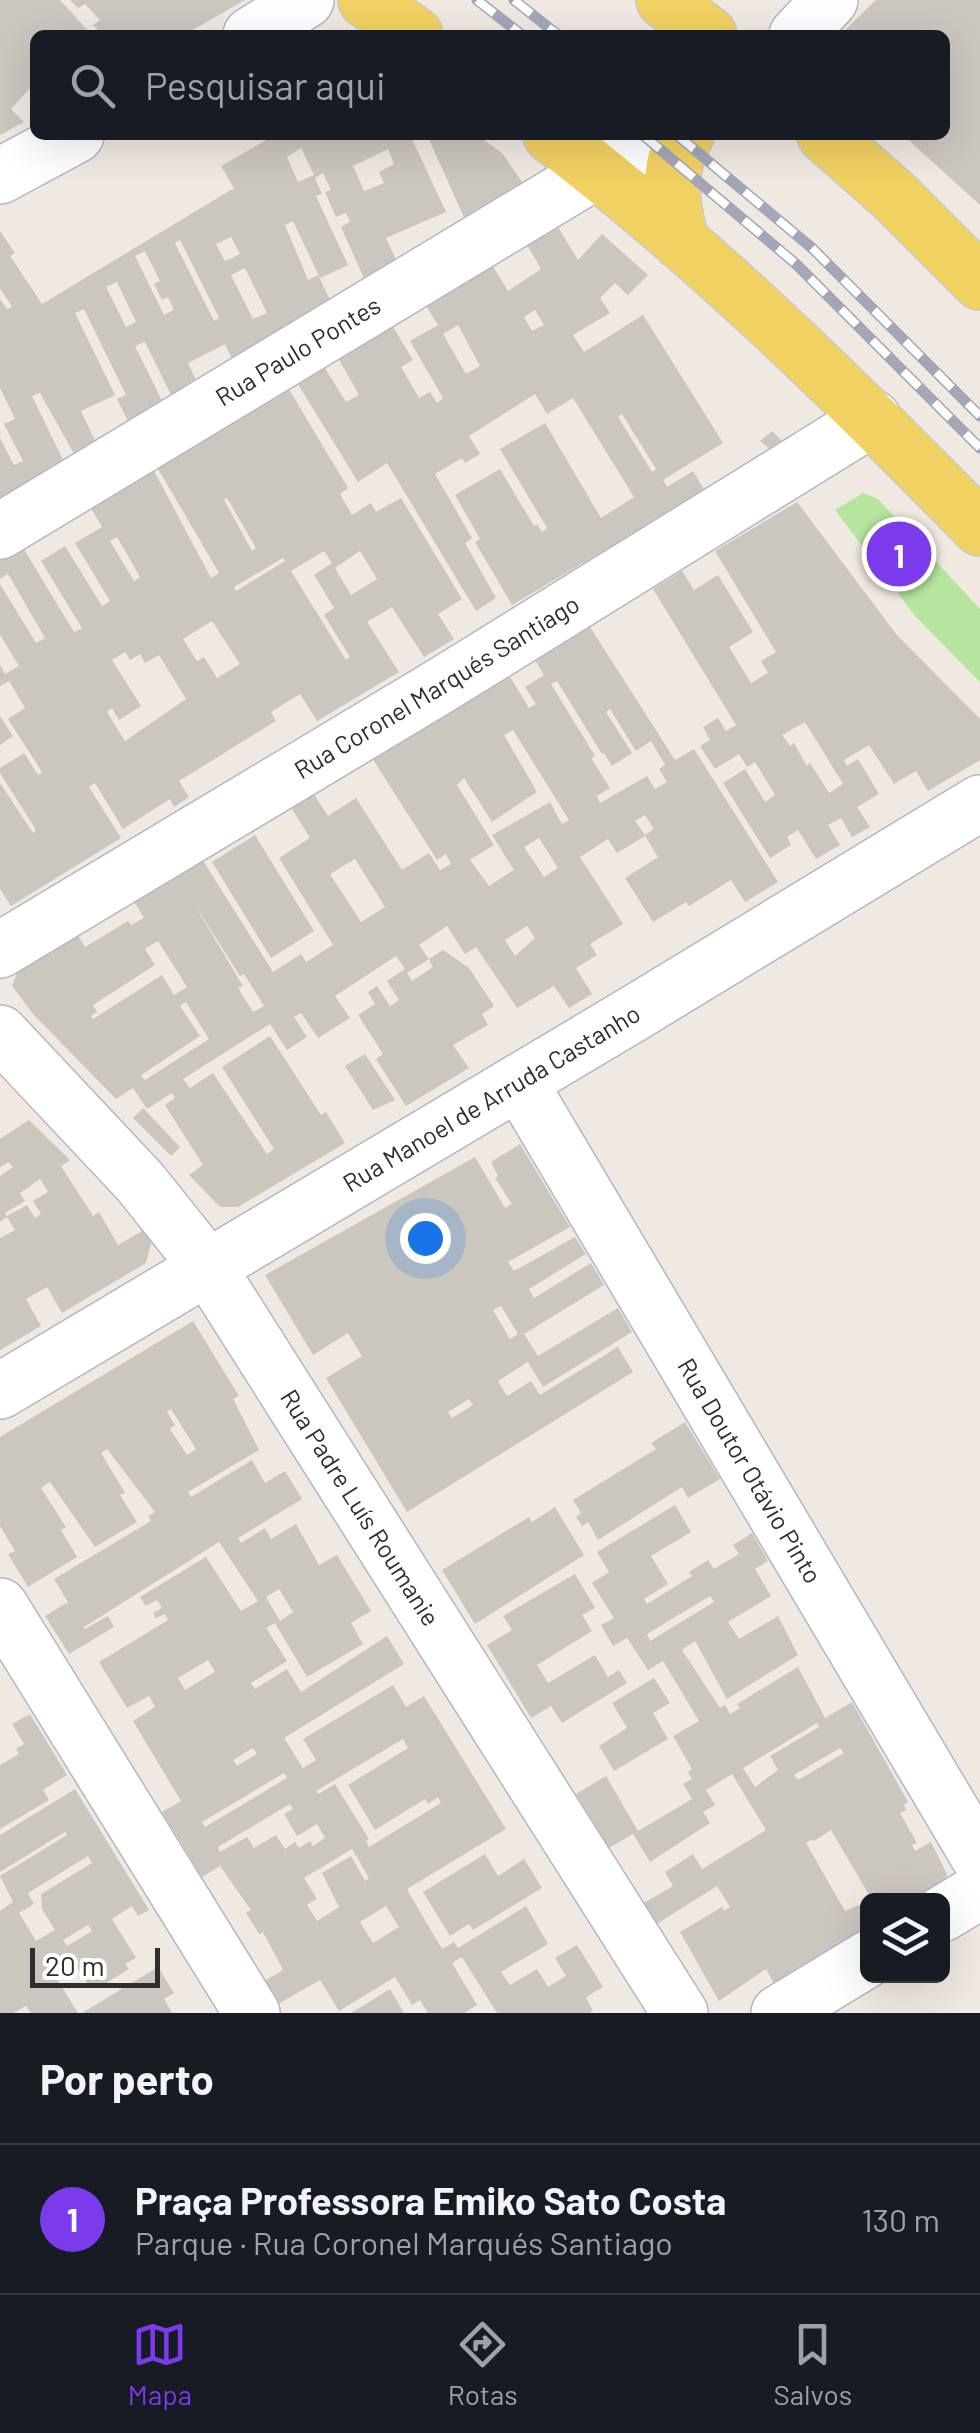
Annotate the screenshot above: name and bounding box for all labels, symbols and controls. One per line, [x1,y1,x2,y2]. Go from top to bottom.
search box [30,30,950,140]
icon: search [65,58,120,113]
text: Pesquisar aqui [145,62,386,108]
street label: Rua Paulo Pontes [210,289,385,412]
pin: 1 [866,516,932,592]
street label: Rua Coronel Marqués Santiago [288,588,584,784]
street label: Rua Manoel de Arruda Castanho [337,997,645,1197]
your location [400,1213,451,1264]
street label: Rua Doutor Otávio Pinto [672,1352,829,1588]
street label: Rua Padre Luís Roumanie [275,1383,447,1631]
map controls [860,1893,950,1983]
button: layers [860,1893,950,1983]
scale bar [30,1943,160,1988]
text: 20 m [45,1948,105,1982]
text: Por perto [40,2053,214,2103]
text: Praça Professora Emiko Sato Costa [135,2177,726,2223]
text: 1 [67,2200,78,2238]
text: 130 m [861,2200,940,2238]
text: Parque · Rua Coronel Marqués Santiago [135,2223,673,2261]
tab: Mapa [128,2317,192,2411]
tab: Rotas [448,2317,518,2411]
tab: Salvos [774,2317,852,2411]

